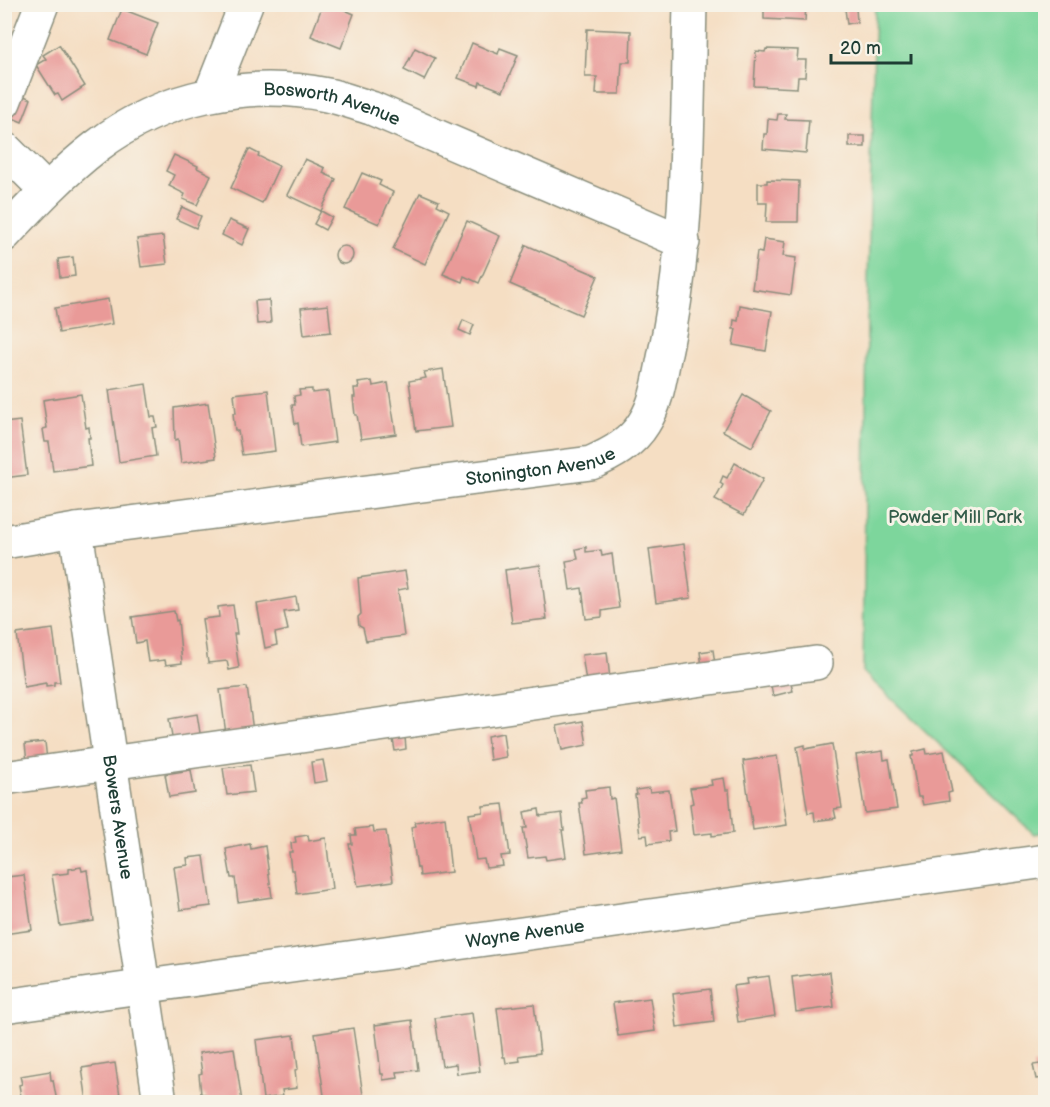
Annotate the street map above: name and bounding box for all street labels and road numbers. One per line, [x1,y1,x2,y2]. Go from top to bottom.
street label: Bosworth Avenue [263,79,404,130]
street label: Stonington Avenue [465,443,619,490]
street label: Bowers Avenue [98,753,137,881]
street label: Wayne Avenue [464,915,586,953]

